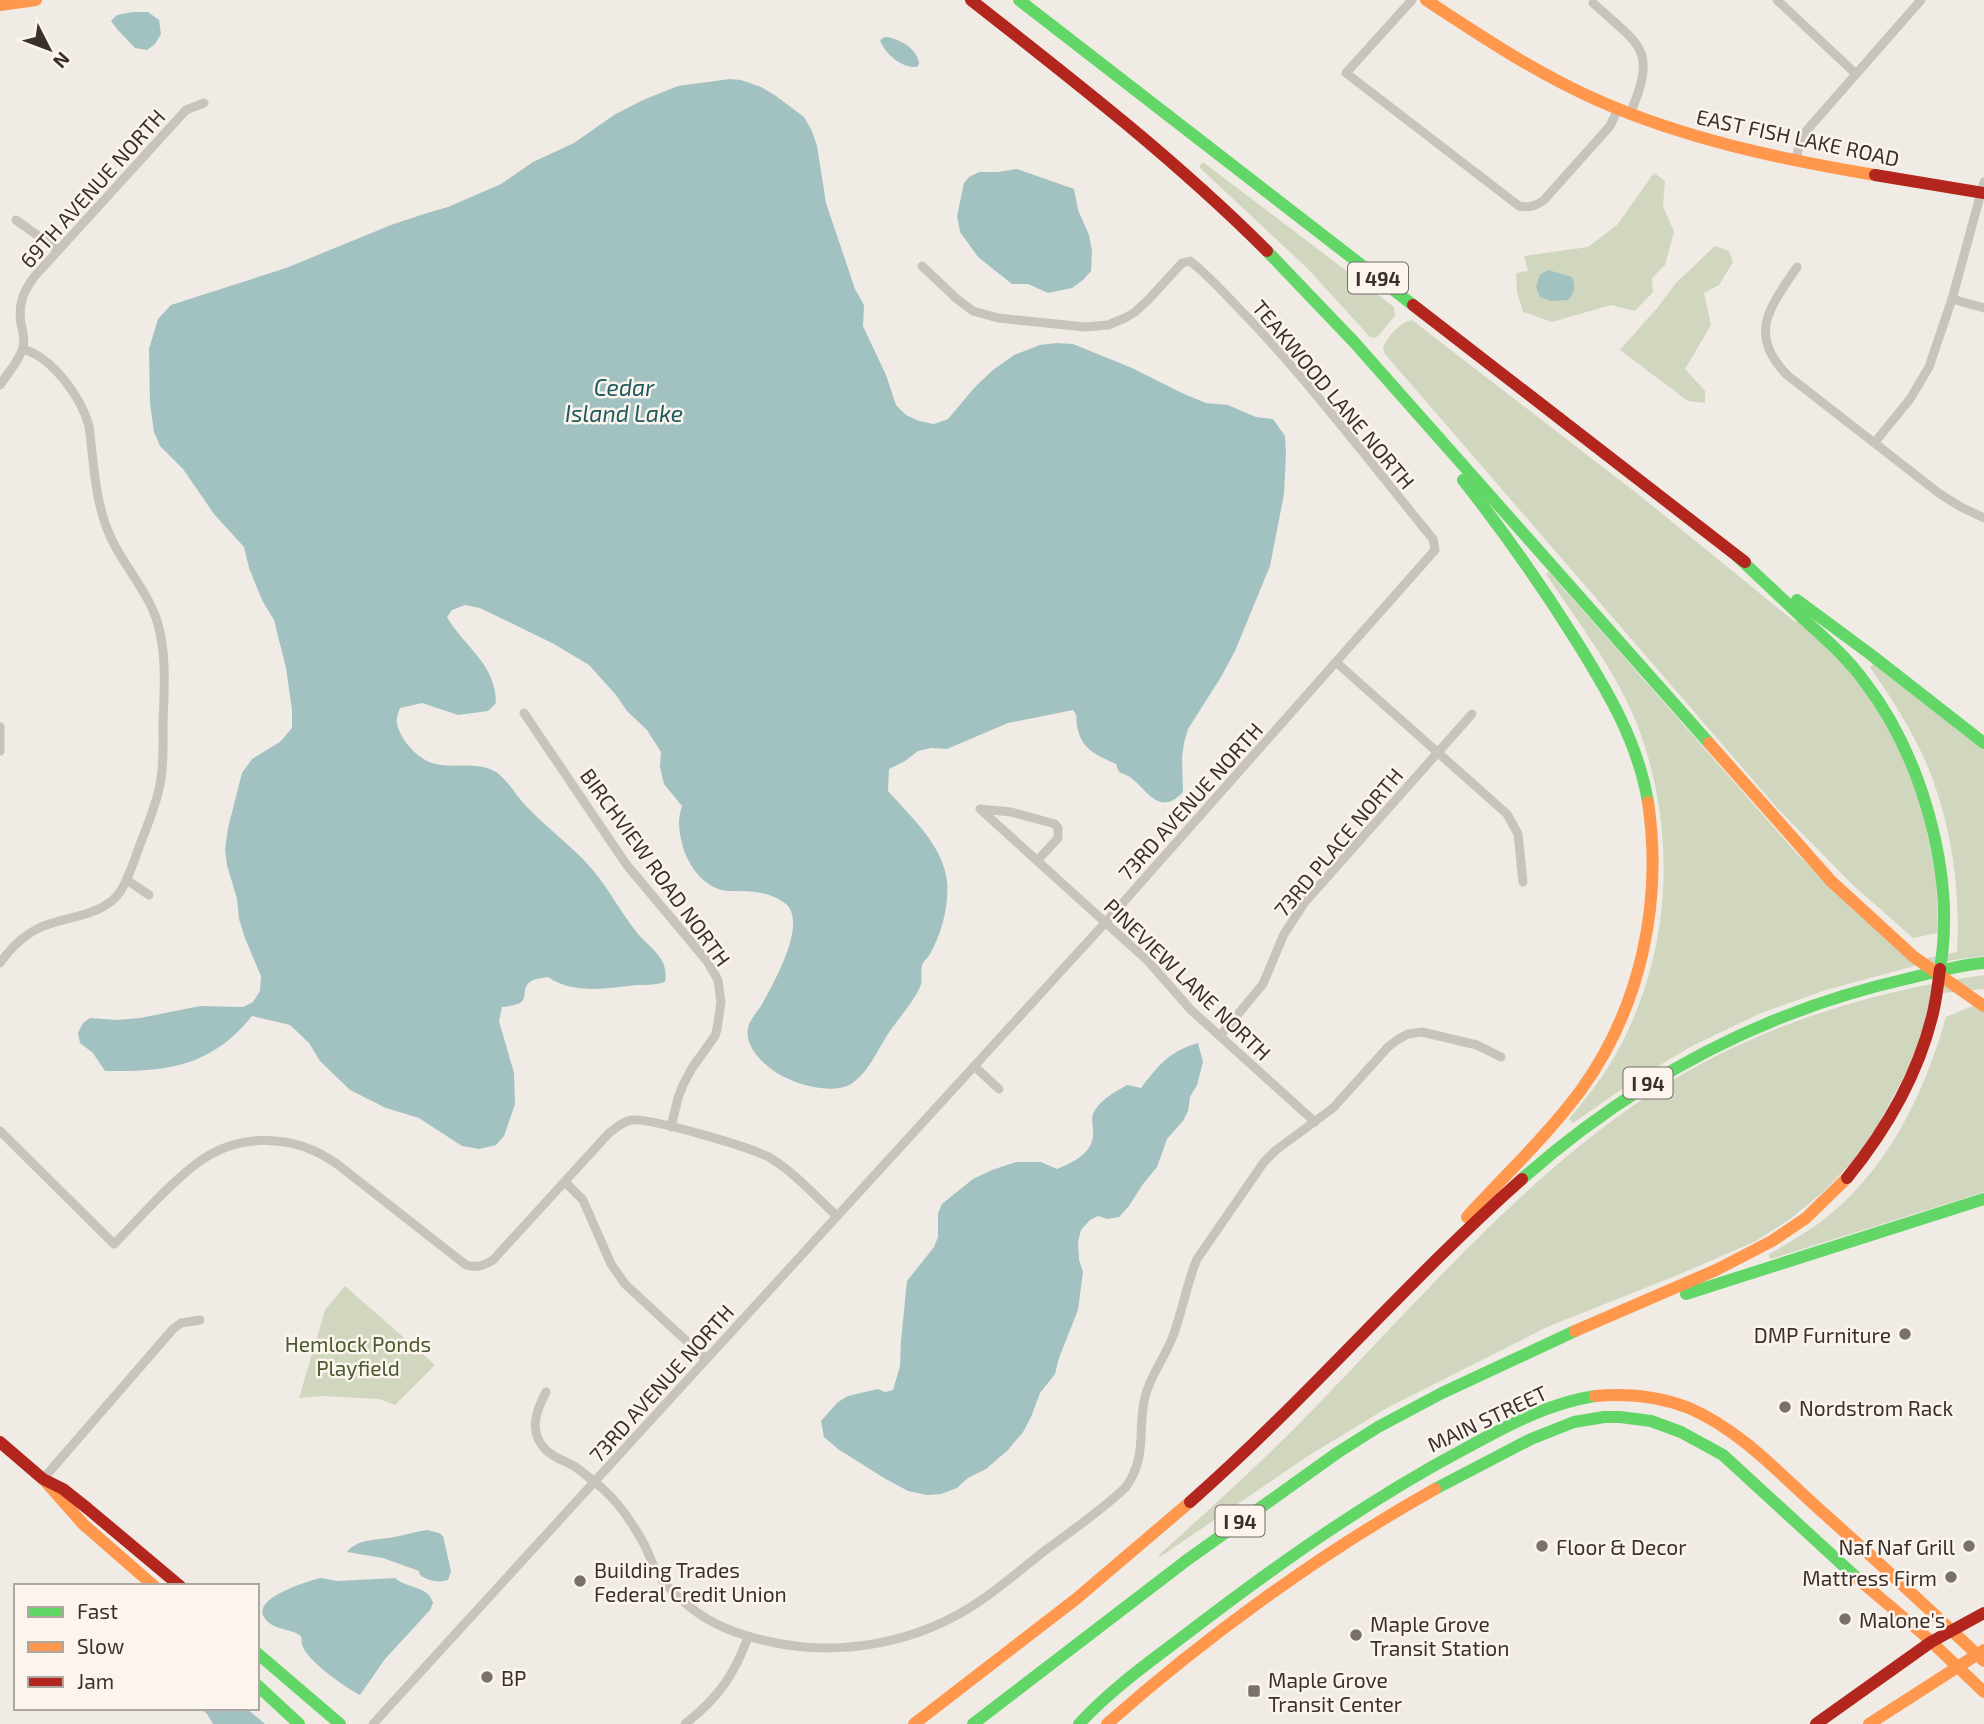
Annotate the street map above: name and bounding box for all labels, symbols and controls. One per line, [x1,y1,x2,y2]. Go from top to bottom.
north arrow [14,14,84,84]
text: N [49,48,75,74]
street label: EAST FISH LAKE ROAD [1694,103,1902,171]
street label: 69TH AVENUE NORTH [14,104,170,272]
road number: I 494 [1348,262,1408,294]
street label: TEAKWOOD LANE NORTH [1248,294,1420,494]
water label: Cedar Island Lake [565,373,683,427]
street label: 73RD AVENUE NORTH [1113,717,1267,885]
street label: BIRCHVIEW ROAD NORTH [576,763,736,971]
street label: 73RD PLACE NORTH [1269,763,1407,921]
street label: PINEVIEW LANE NORTH [1100,893,1276,1065]
road number: I 94 [1624,1068,1672,1098]
street label: 73RD AVENUE NORTH [584,1299,738,1467]
place label: DMP Furniture [1754,1322,1891,1347]
marker: DMP Furniture [1897,1326,1913,1342]
park label: Hemlock Ponds Playfield [285,1331,431,1380]
street label: MAIN STREET [1423,1379,1551,1457]
place label: Nordstrom Rack [1799,1395,1954,1420]
marker: Nordstrom Rack [1777,1399,1793,1415]
road number: I 94 [1216,1506,1264,1536]
place label: Floor & Decor [1556,1534,1687,1559]
place label: Naf Naf Grill [1839,1534,1956,1559]
marker: Floor & Decor [1534,1538,1550,1554]
marker: Naf Naf Grill [1961,1538,1977,1554]
place label: Building Trades Federal Credit Union [594,1557,787,1606]
place label: Mattress Firm [1802,1565,1937,1590]
marker: Mattress Firm [1943,1569,1959,1585]
marker: Building Trades Federal Credit Union [572,1573,588,1589]
legend [14,1584,259,1710]
text: Fast [77,1598,118,1623]
place label: Malone's [1859,1607,1946,1632]
place label: Maple Grove Transit Station [1370,1611,1509,1660]
marker: Malone's [1837,1611,1853,1627]
marker: Maple Grove Transit Station [1348,1627,1364,1643]
text: Slow [77,1633,124,1658]
place label: BP [501,1665,526,1690]
place label: Maple Grove Transit Center [1268,1667,1403,1716]
text: Jam [77,1668,114,1693]
marker: BP [479,1669,495,1685]
marker: Maple Grove Transit Center [1246,1683,1262,1699]

